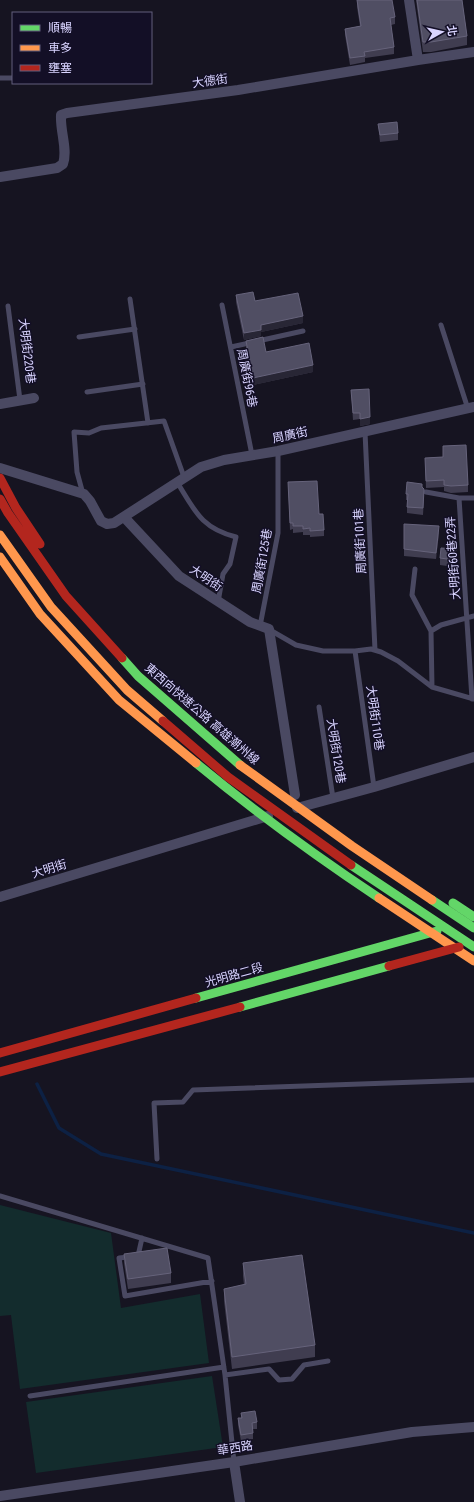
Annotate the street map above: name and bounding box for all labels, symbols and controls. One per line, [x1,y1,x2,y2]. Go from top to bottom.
legend [12,12,152,84]
north arrow [422,12,462,52]
text: 順暢 [48,21,72,35]
text: 北 [444,24,459,37]
text: 車多 [48,41,72,55]
text: 壅塞 [48,61,72,75]
street label: 大德街 [191,72,229,90]
street label: 大明街220巷 [16,318,38,384]
street label: 周廣街96巷 [234,347,260,409]
street label: 周廣街 [271,424,309,446]
street label: 周廣街101巷 [351,508,369,574]
street label: 大明街60巷22弄 [443,516,463,600]
street label: 周廣街125巷 [249,527,275,595]
street label: 大明街 [187,562,225,594]
street label: 東西向快速公路 高雄潮州線 [142,661,262,767]
street label: 大明街110巷 [363,684,387,752]
street label: 大明街120巷 [324,717,348,785]
street label: 大明街 [30,857,68,881]
street label: 光明路二段 [203,960,265,990]
street label: 華西路 [216,1438,254,1458]

